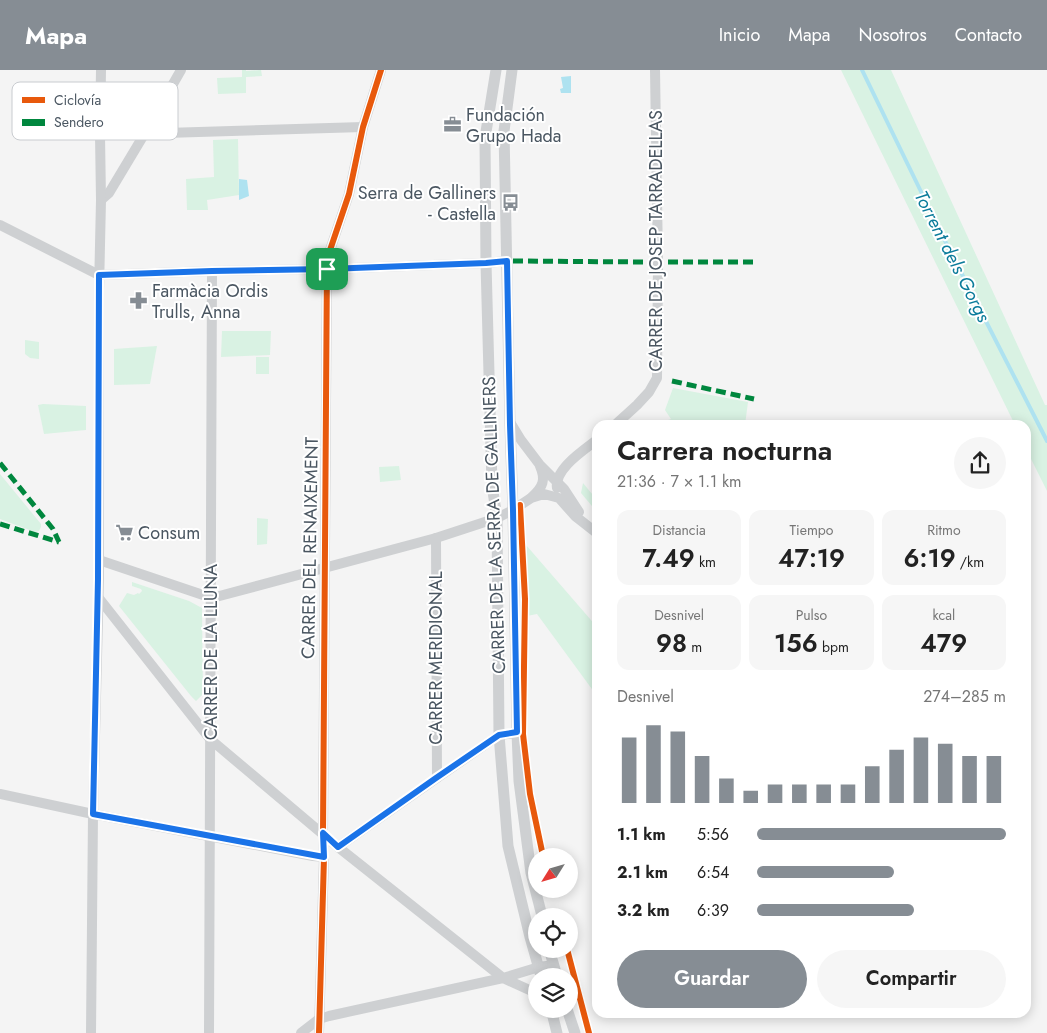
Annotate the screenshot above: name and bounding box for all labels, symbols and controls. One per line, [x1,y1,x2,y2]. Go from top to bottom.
text: Mapa [25,18,87,53]
text: Inicio [719,22,760,48]
text: Mapa [788,22,830,48]
text: Nosotros [858,22,927,48]
text: Contacto [955,22,1022,48]
legend [12,82,178,140]
text: Ciclovía [54,90,101,110]
place label: Fundación Grupo Hada [466,102,562,149]
street label: CARRER DE JOSEP TARRADELLAS [643,110,669,372]
text: Sendero [54,112,104,132]
office icon: Fundación Grupo Hada [442,115,462,135]
place label: Serra de Galliners - Castella [358,180,496,227]
water label: Torrent dels Gorgs [908,186,998,327]
bus stop icon: Serra de Galliners - Castella [500,193,520,213]
pin [306,248,348,290]
icon: arrive [313,255,341,283]
place label: Farmàcia Ordis Trulls, Anna [152,278,268,325]
pharmacy icon: Farmàcia Ordis Trulls, Anna [128,291,148,311]
street label: CARRER DE LA SERRA DE GALLINERS [476,376,512,674]
text: Carrera nocturna [617,430,832,471]
street label: CARRER DEL RENAIXEMENT [295,436,325,659]
button: share [954,437,1006,489]
text: 21:36 · 7 × 1.1 km [617,470,742,493]
place label: Consum [138,520,200,546]
text: Distancia [653,520,706,540]
text: Tiempo [790,520,833,540]
text: Ritmo [927,520,961,540]
supermarket icon: Consum [114,523,134,543]
text: 7.49 [642,540,695,576]
text: 47:19 [778,540,845,576]
text: 6:19 [904,540,956,576]
text: km [695,552,716,572]
text: /km [956,552,984,572]
street label: CARRER DE LA LLUNA [198,564,224,740]
street label: CARRER MERIDIONAL [423,571,449,745]
text: Desnivel [654,605,704,625]
text: Pulso [796,605,827,625]
text: kcal [933,605,955,625]
text: 98 [656,625,687,661]
text: 156 [774,625,818,661]
text: 479 [920,625,967,661]
text: m [687,637,702,657]
text: bpm [818,637,849,657]
text: Desnivel [617,685,674,708]
text: 274–285 m [923,685,1006,708]
text: 1.1 km [617,823,666,846]
text: 5:56 [697,823,729,846]
north arrow [528,848,578,898]
map controls [528,848,578,1018]
text: 2.1 km [617,861,668,884]
text: 6:54 [697,861,729,884]
text: 3.2 km [617,899,670,922]
text: 6:39 [697,899,729,922]
button: locate [528,908,578,958]
button: Guardar [617,950,807,1008]
button: Compartir [817,950,1006,1008]
button: layers [528,968,578,1018]

